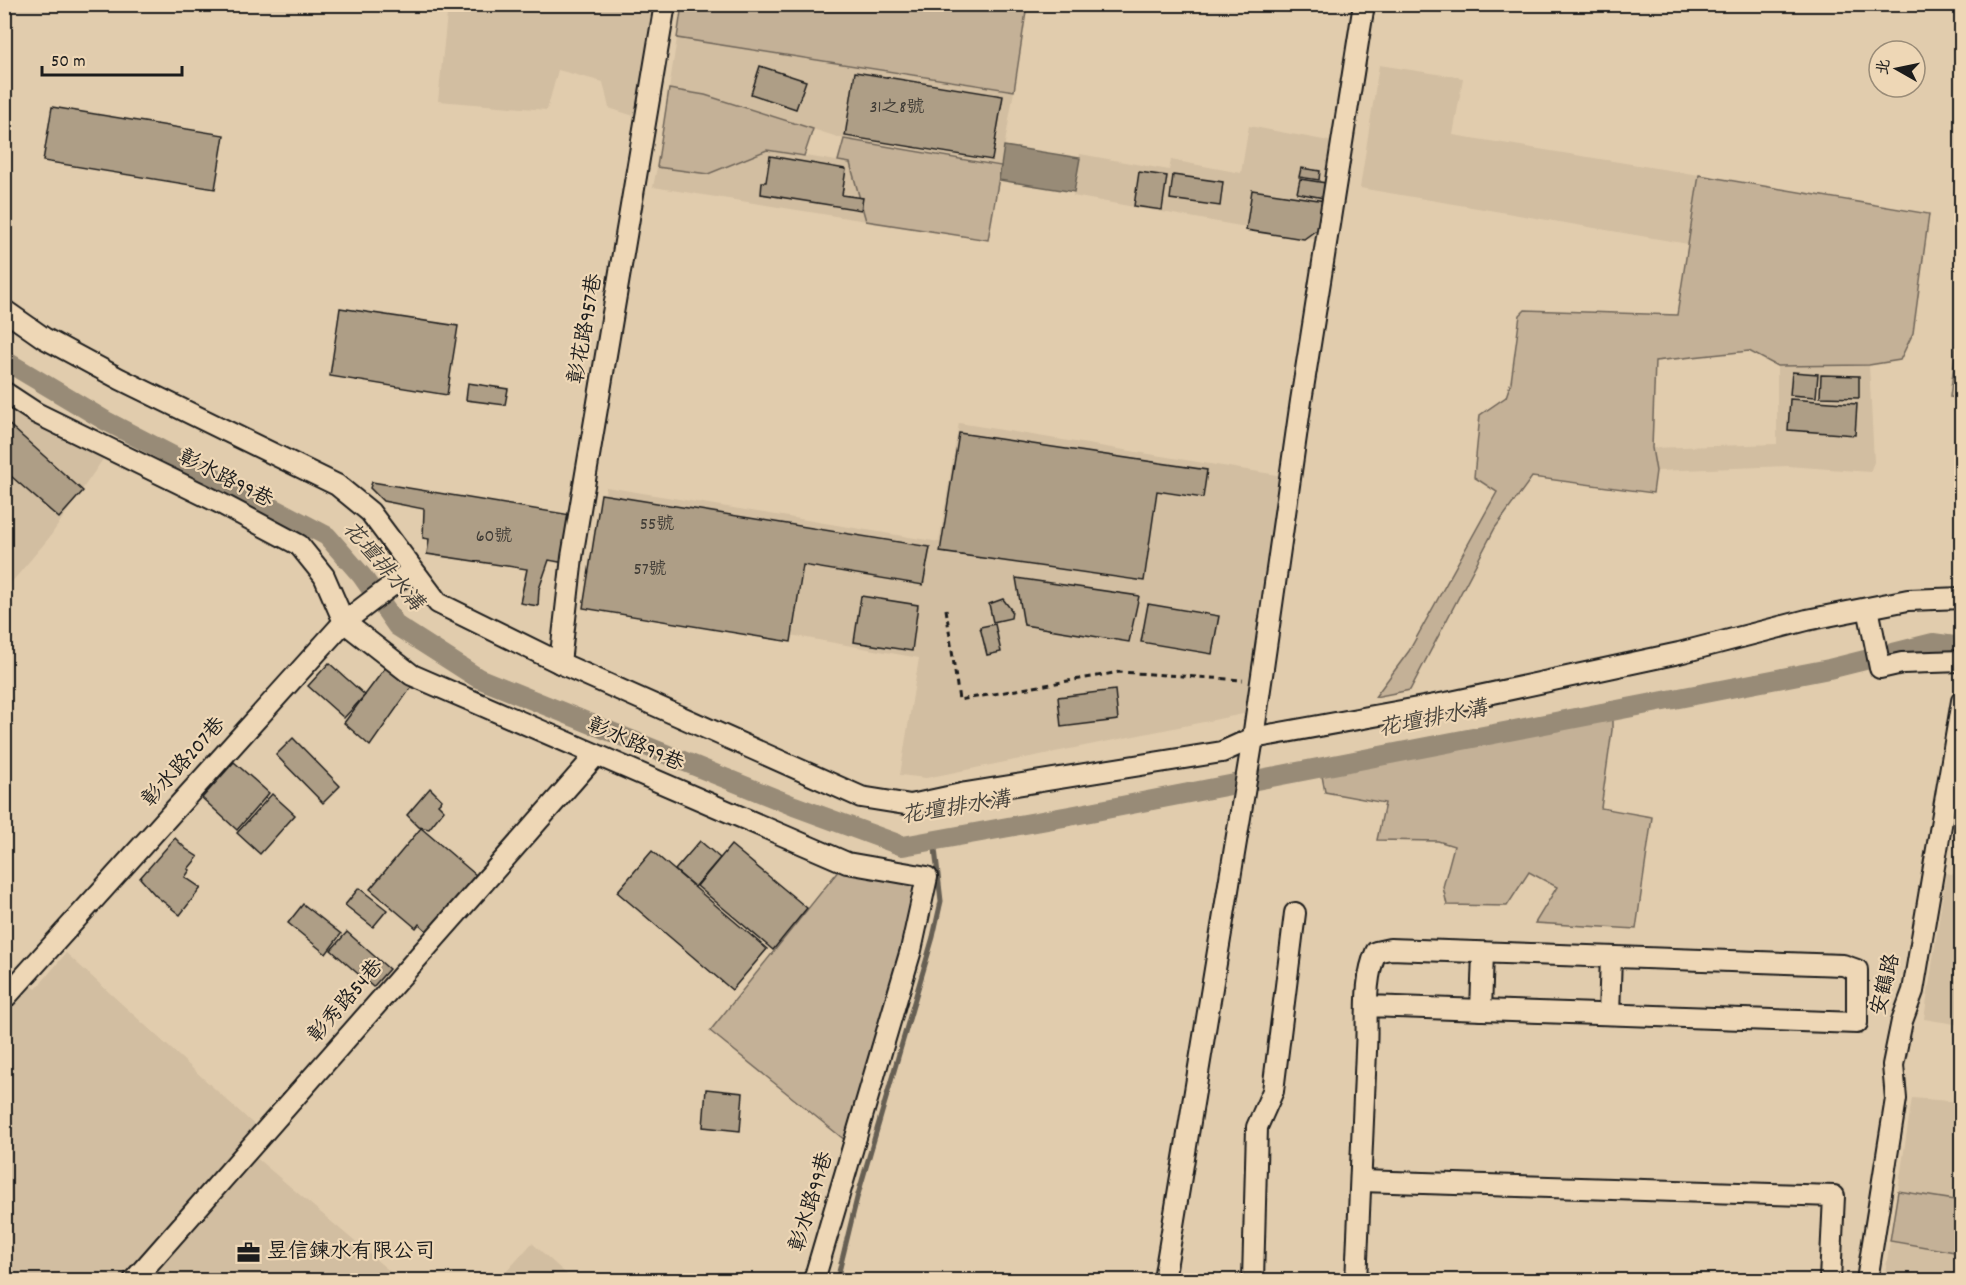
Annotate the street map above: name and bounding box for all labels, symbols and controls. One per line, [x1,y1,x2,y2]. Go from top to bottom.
scale bar [42,39,182,77]
north arrow [1867,39,1927,99]
text: 50 m [51,50,86,75]
text: 北 [1872,57,1897,77]
house number: 31之8號 [869,96,925,121]
street label: 彰花路957巷 [563,272,611,386]
street label: 彰水路99巷 [172,443,278,517]
house number: 55號 [640,513,674,538]
water label: 花壇排水溝 [334,515,431,620]
house number: 60號 [476,525,512,550]
house number: 57號 [633,558,667,583]
water label: 花壇排水溝 [1376,694,1492,746]
street label: 彰水路207巷 [136,711,234,815]
street label: 彰水路99巷 [582,711,688,781]
water label: 花壇排水溝 [899,785,1015,833]
street label: 安鶴路 [1865,951,1909,1019]
street label: 彰秀路54巷 [302,953,392,1051]
street label: 彰水路99巷 [784,1148,842,1256]
place label: 昱信鍊水有限公司 [267,1238,435,1268]
office icon: 昱信鍊水有限公司 [236,1240,262,1266]

